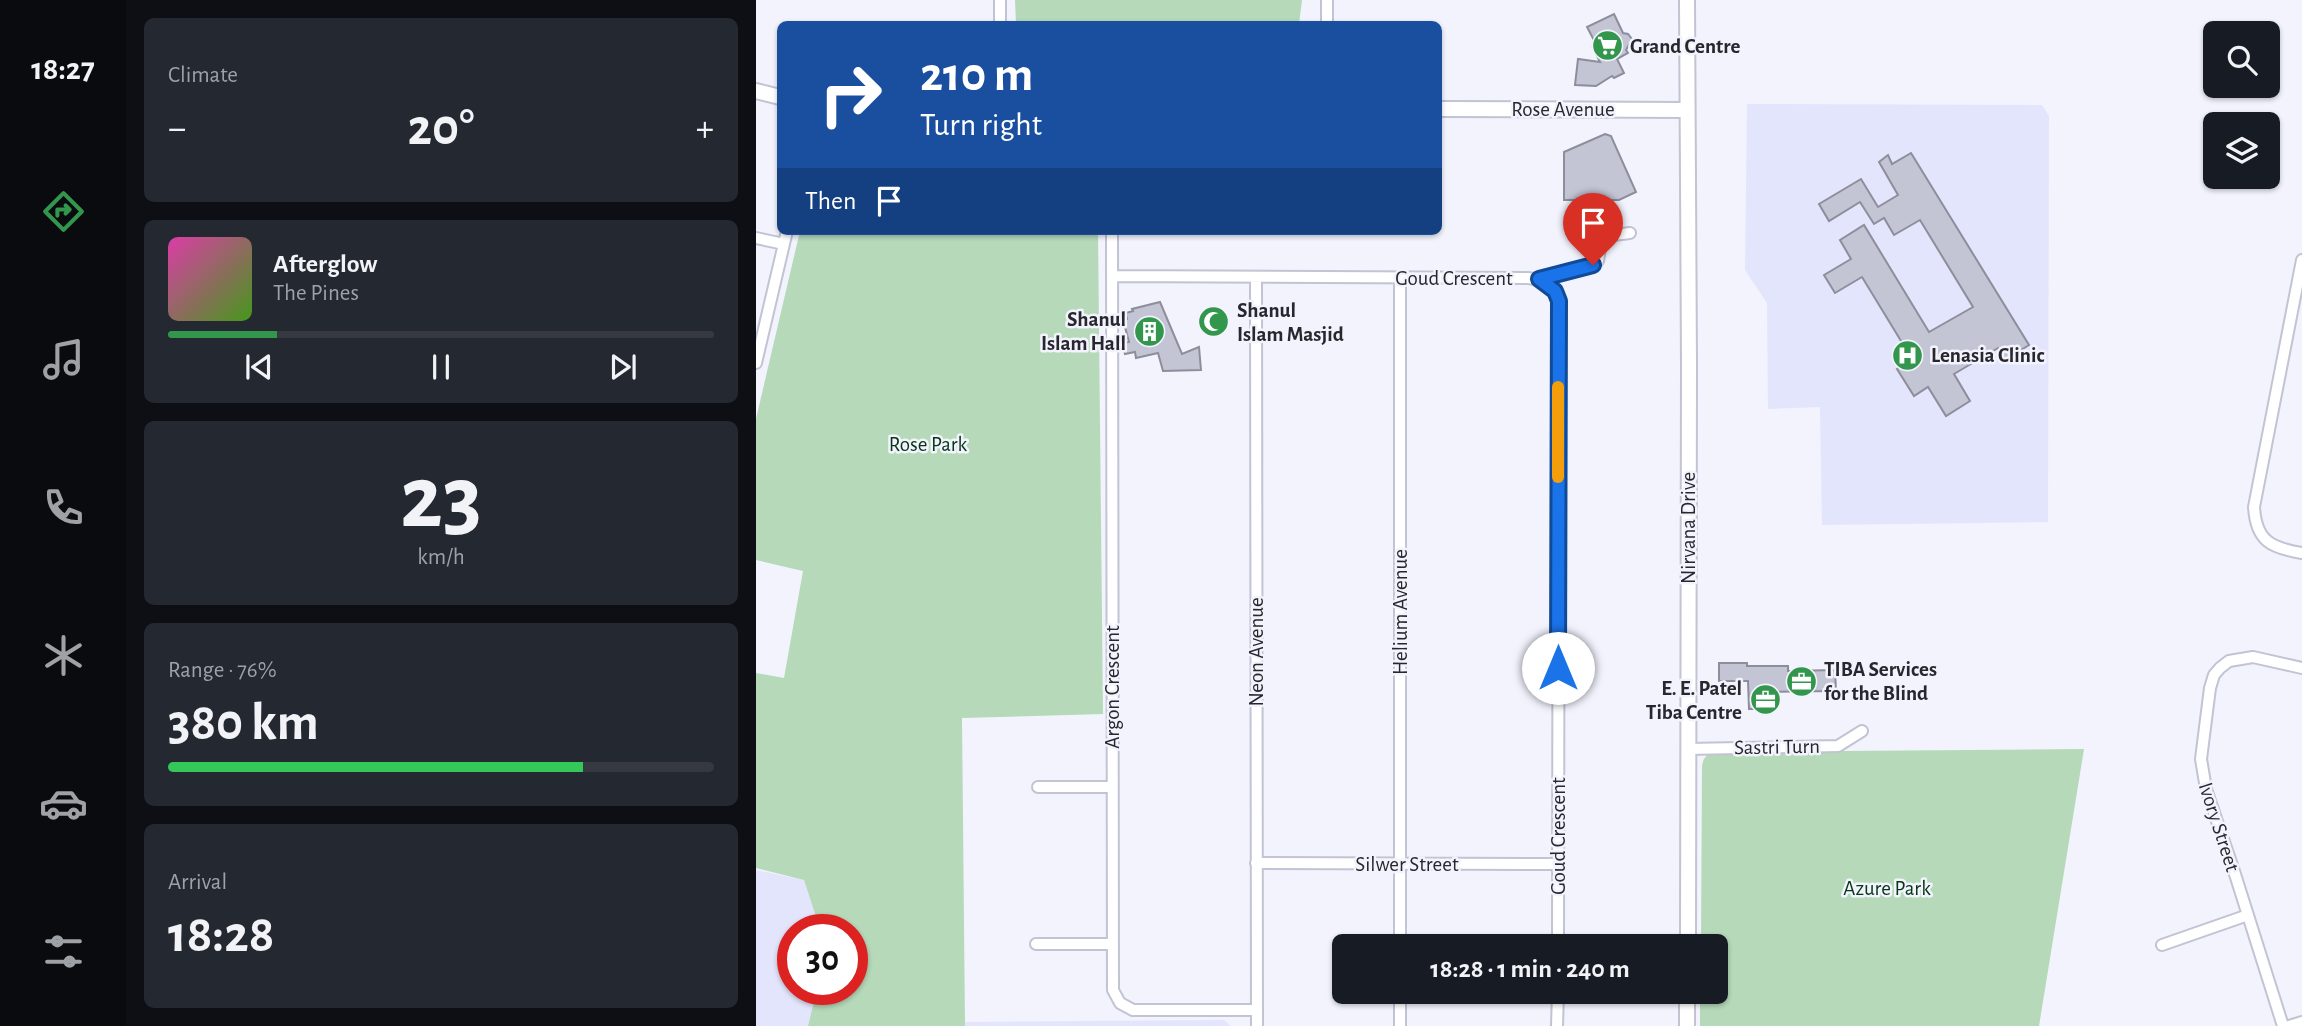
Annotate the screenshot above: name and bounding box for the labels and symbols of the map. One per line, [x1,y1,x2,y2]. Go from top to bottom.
supermarket icon: Grand Centre [1590,29,1624,63]
place label: Grand Centre [1630,36,1740,57]
street label: Rose Avenue [1511,99,1615,120]
pin [1563,193,1623,265]
street label: Goud Crescent [1395,268,1513,289]
place label: Shanul Islam Masjid [1237,300,1344,345]
mosque icon: Shanul Islam Masjid [1197,305,1231,339]
place label: Shanul Islam Hall [1041,309,1126,354]
building icon: Shanul Islam Hall [1132,314,1166,348]
hospital icon: Lenasia Clinic [1891,338,1925,372]
place label: Lenasia Clinic [1931,345,2045,366]
park label: Rose Park [889,434,968,455]
street label: Nirvana Drive [1678,472,1699,584]
street label: Helium Avenue [1390,549,1411,675]
street label: Neon Avenue [1246,597,1267,707]
street label: Argon Crescent [1102,625,1123,749]
position arrow [1521,631,1595,705]
place label: TIBA Services for the Blind [1824,659,1937,704]
office icon: TIBA Services for the Blind [1784,664,1818,698]
place label: E. E. Patel Tiba Centre [1646,678,1742,723]
office icon: E. E. Patel Tiba Centre [1748,683,1782,717]
street label: Sastri Turn [1734,736,1820,758]
street label: Goud Crescent [1548,777,1569,895]
street label: Ivory Street [2195,780,2243,875]
street label: Silwer Street [1355,854,1459,875]
park label: Azure Park [1843,878,1931,899]
speed limit sign: 30 [777,914,868,1005]

